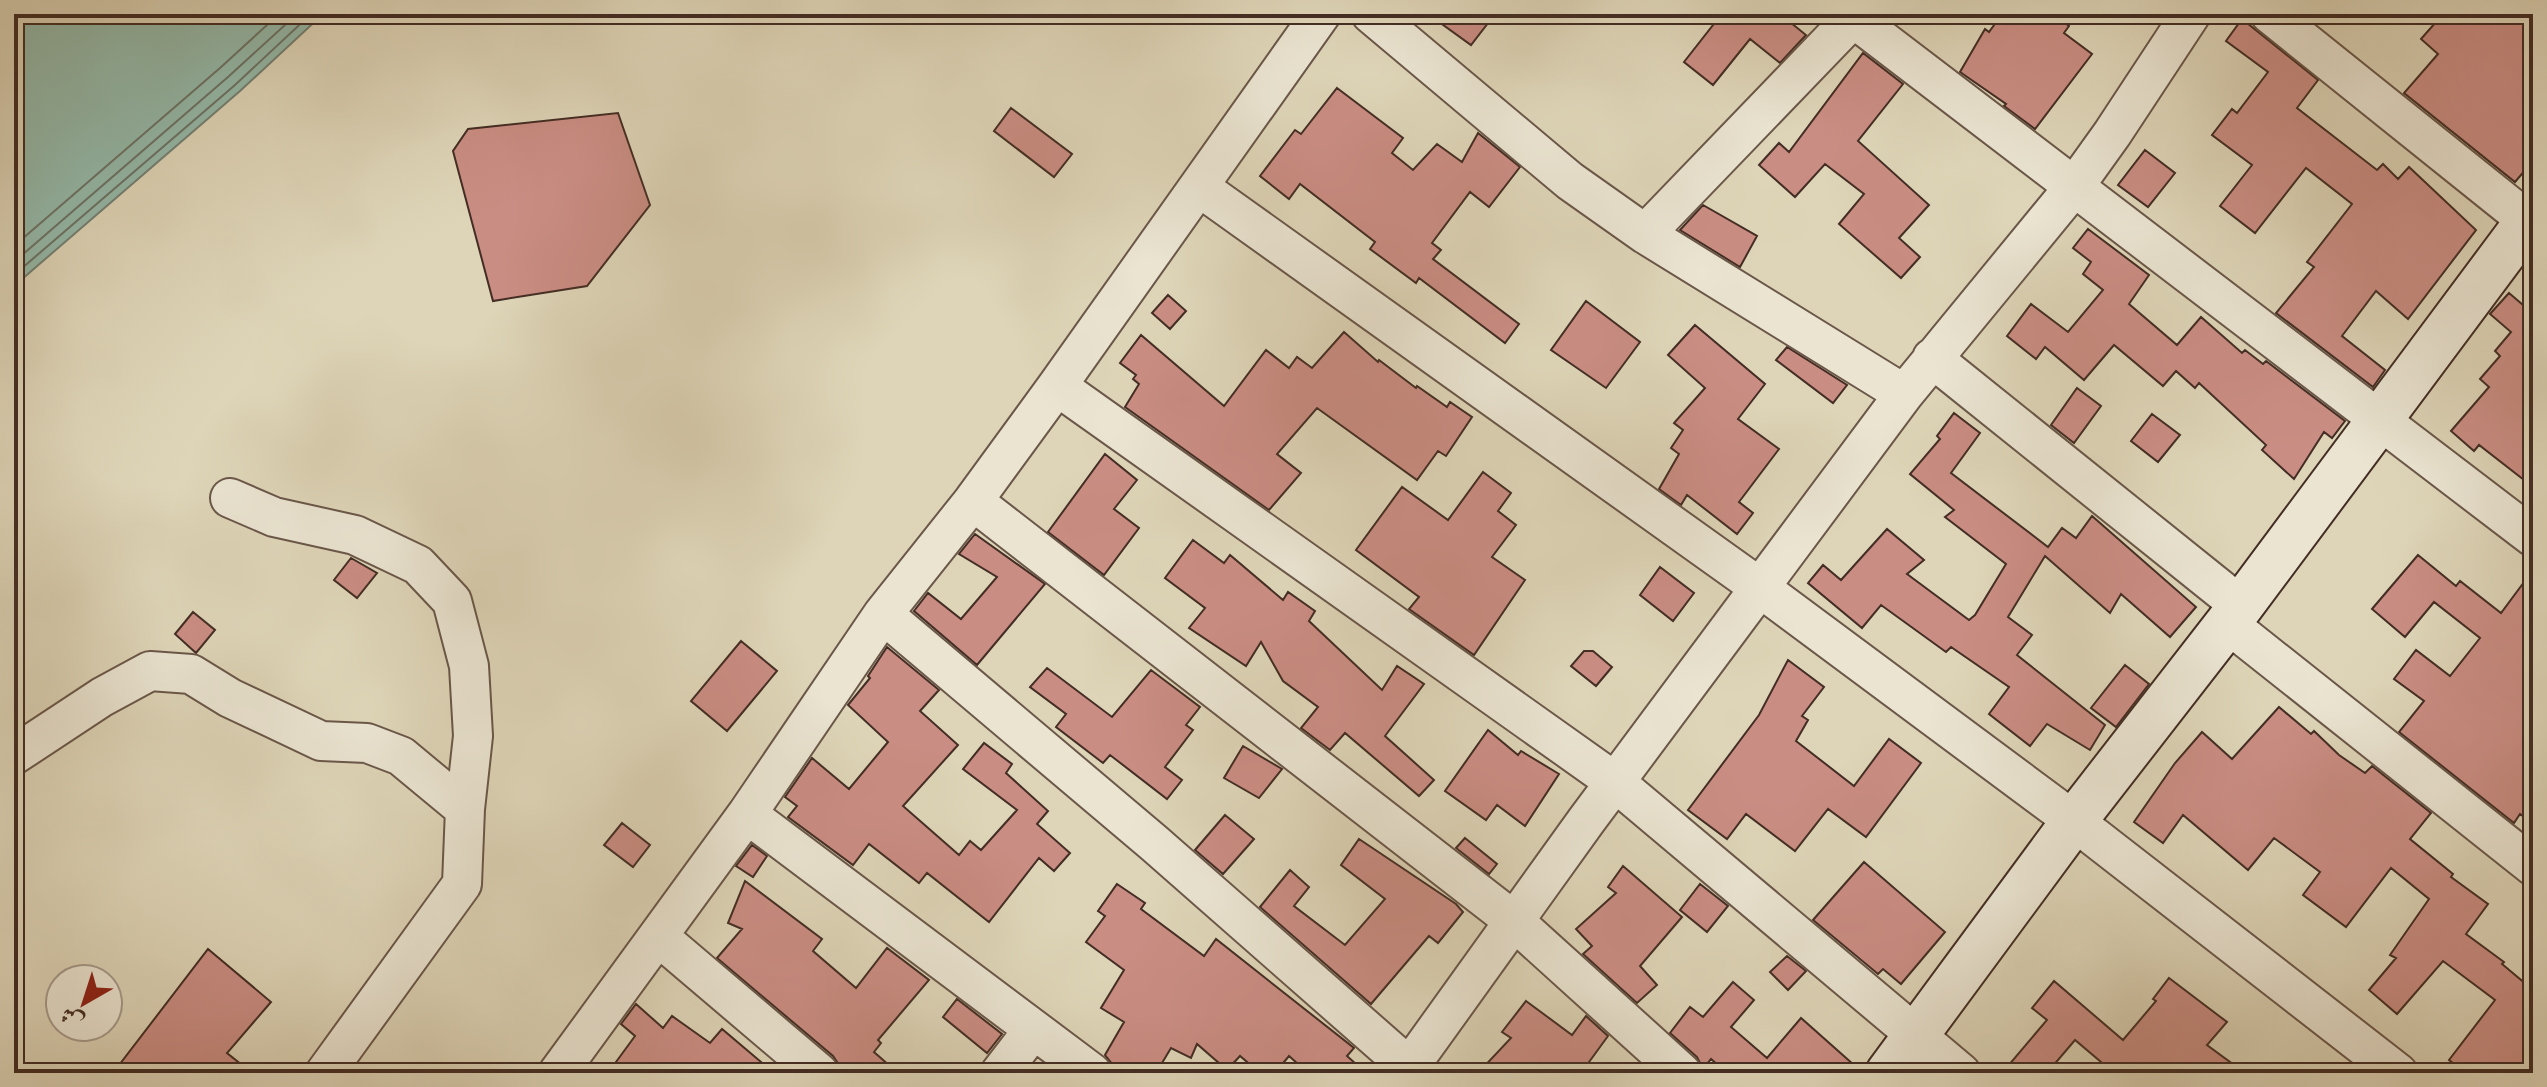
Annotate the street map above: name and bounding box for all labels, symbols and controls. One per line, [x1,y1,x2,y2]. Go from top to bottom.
north arrow [44,963,124,1043]
text: ش [54,999,90,1036]

